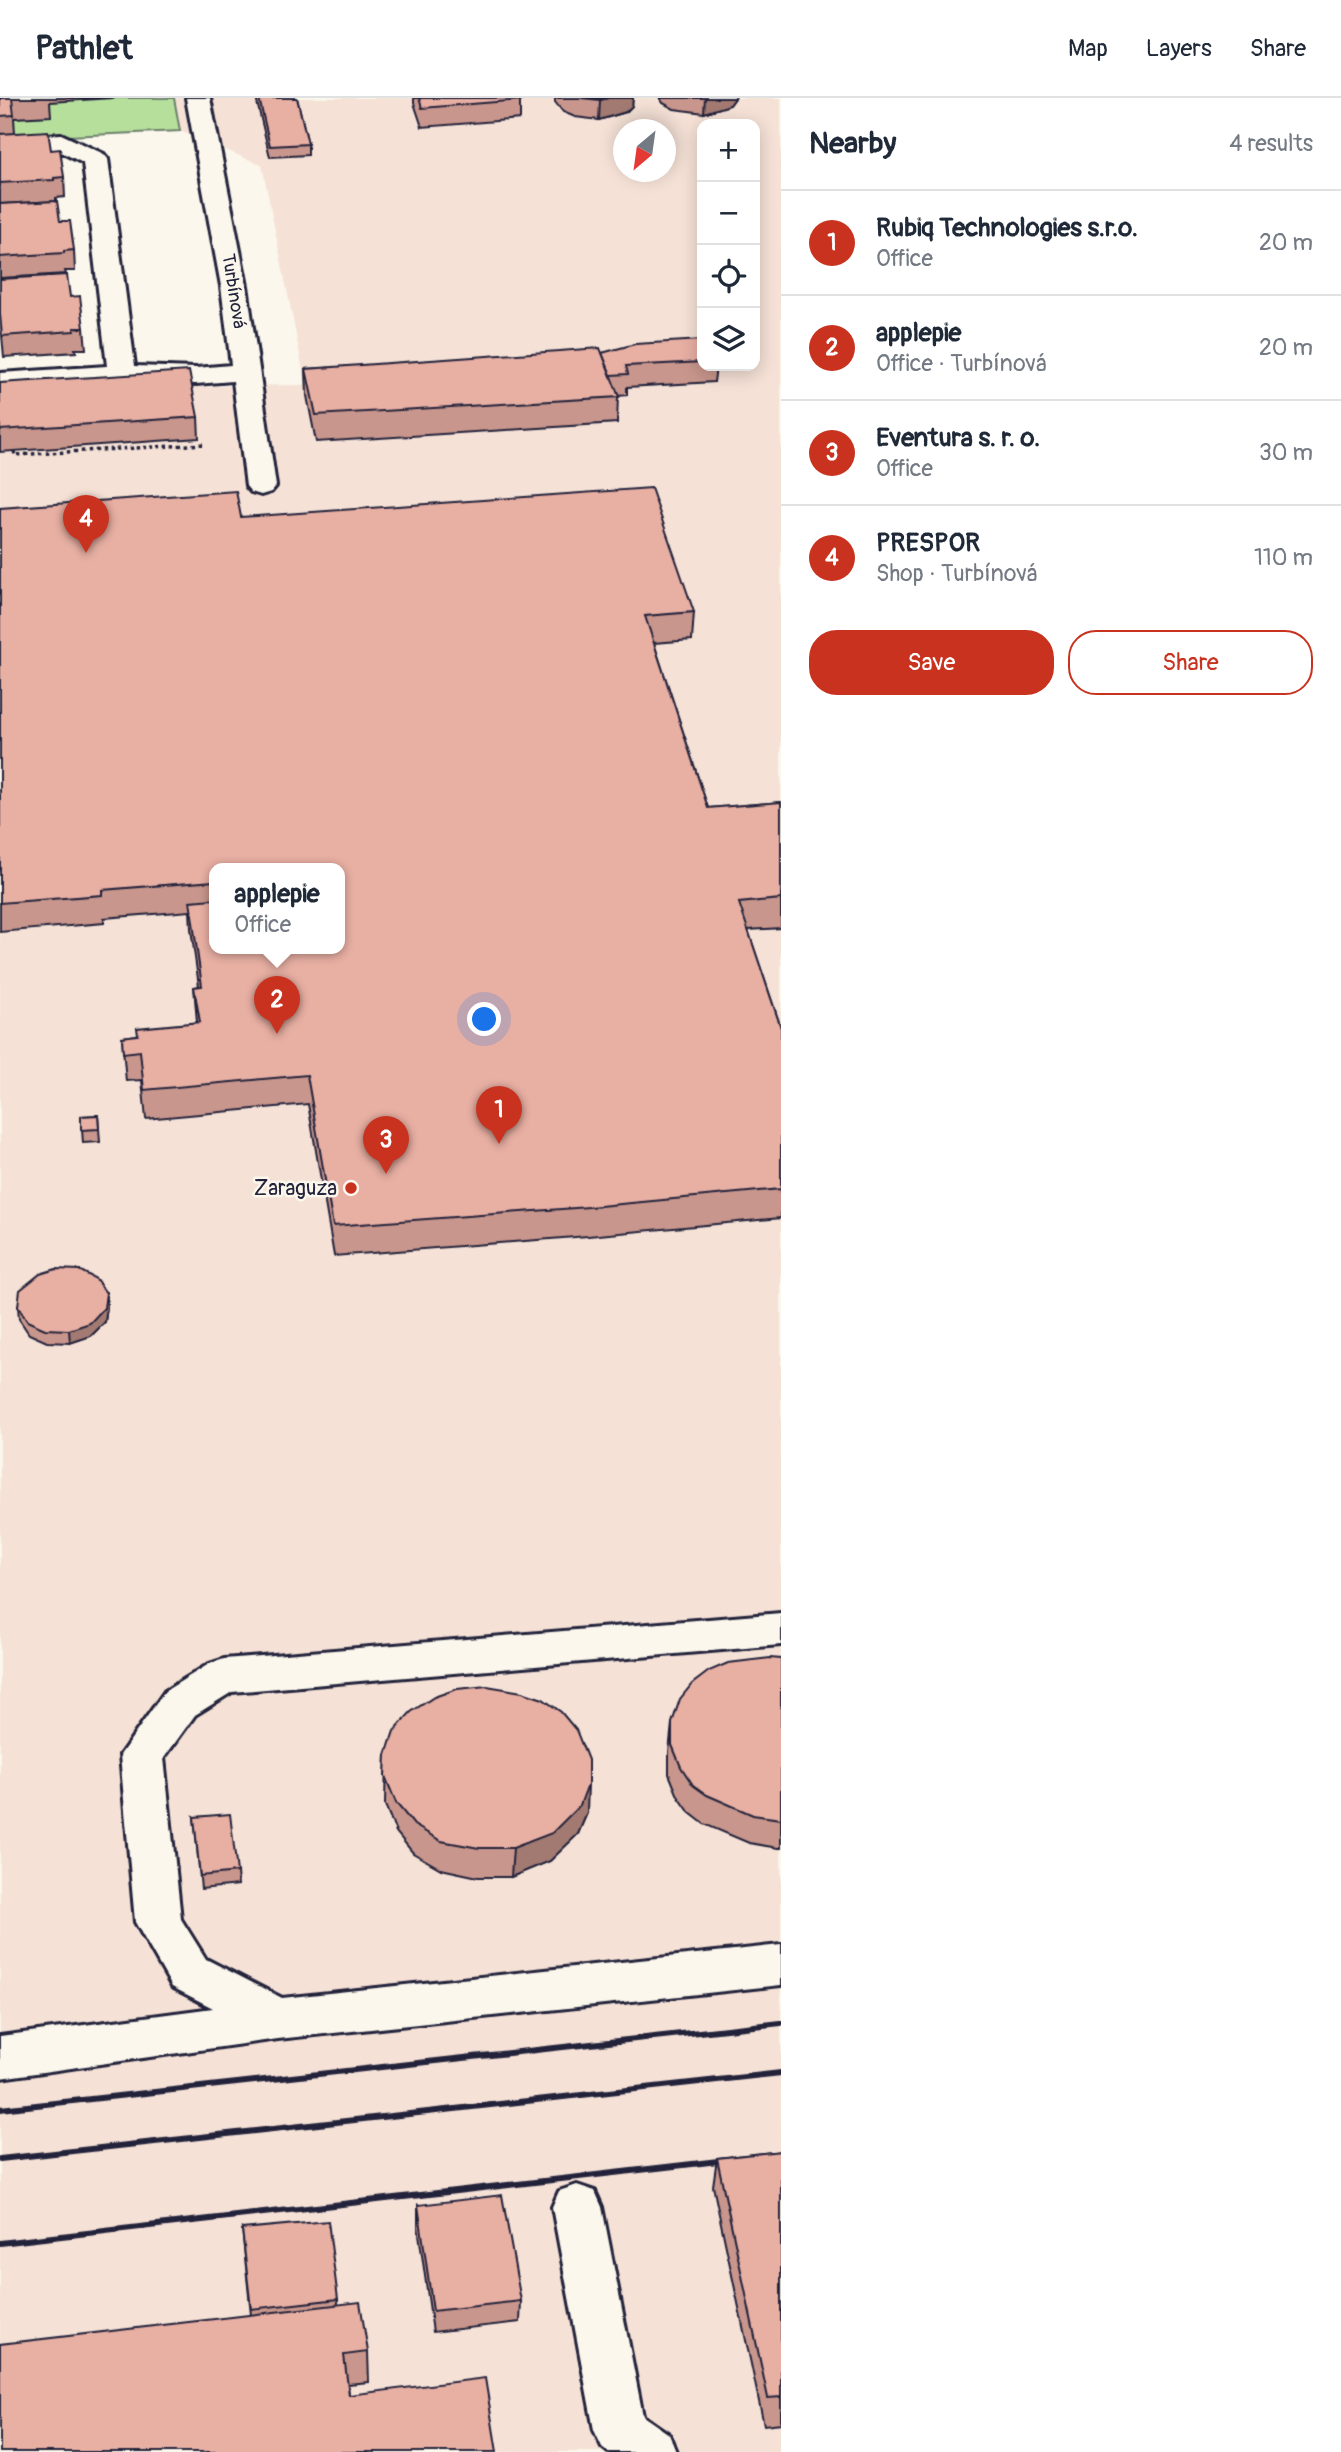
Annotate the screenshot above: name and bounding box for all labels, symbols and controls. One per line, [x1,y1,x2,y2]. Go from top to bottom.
text: Pathlet [35,28,132,69]
text: Map [1068,34,1108,63]
text: Layers [1146,34,1212,63]
text: Share [1250,34,1306,63]
north arrow [613,119,676,182]
map controls [697,119,760,371]
button: + [697,119,760,182]
text: Nearby [809,125,896,162]
text: 4 results [1229,129,1313,158]
button: − [697,182,760,245]
text: Rubiq Technologies s.r.o. [876,212,1138,244]
text: 1 [828,228,837,257]
text: 20 m [1259,228,1313,257]
text: Office [876,244,933,273]
button: locate [697,245,760,308]
street label: Turbínová [216,252,251,330]
button: layers [697,308,760,371]
text: applepie [876,317,961,349]
text: 2 [826,333,838,362]
text: 20 m [1259,333,1313,362]
text: Office · Turbínová [876,349,1047,378]
text: Eventura s. r. o. [876,422,1040,454]
text: 3 [826,438,838,467]
text: 30 m [1259,438,1313,467]
text: Office [876,454,933,483]
pin: 4 [63,495,109,553]
text: PRESPOR [876,527,980,559]
text: 4 [825,543,839,572]
text: 110 m [1254,543,1313,572]
text: Shop · Turbínová [876,559,1038,588]
button: Save [809,630,1054,695]
button: Share [1068,630,1313,695]
popup [209,863,345,954]
text: applepie [234,878,320,910]
text: Office [234,910,291,939]
pin: 2 [254,976,300,1034]
your location [467,1002,501,1036]
pin: 1 [476,1086,522,1144]
pin: 3 [363,1116,409,1174]
place label: Zaraguza [254,1175,337,1202]
marker: Zaraguza [343,1180,359,1196]

